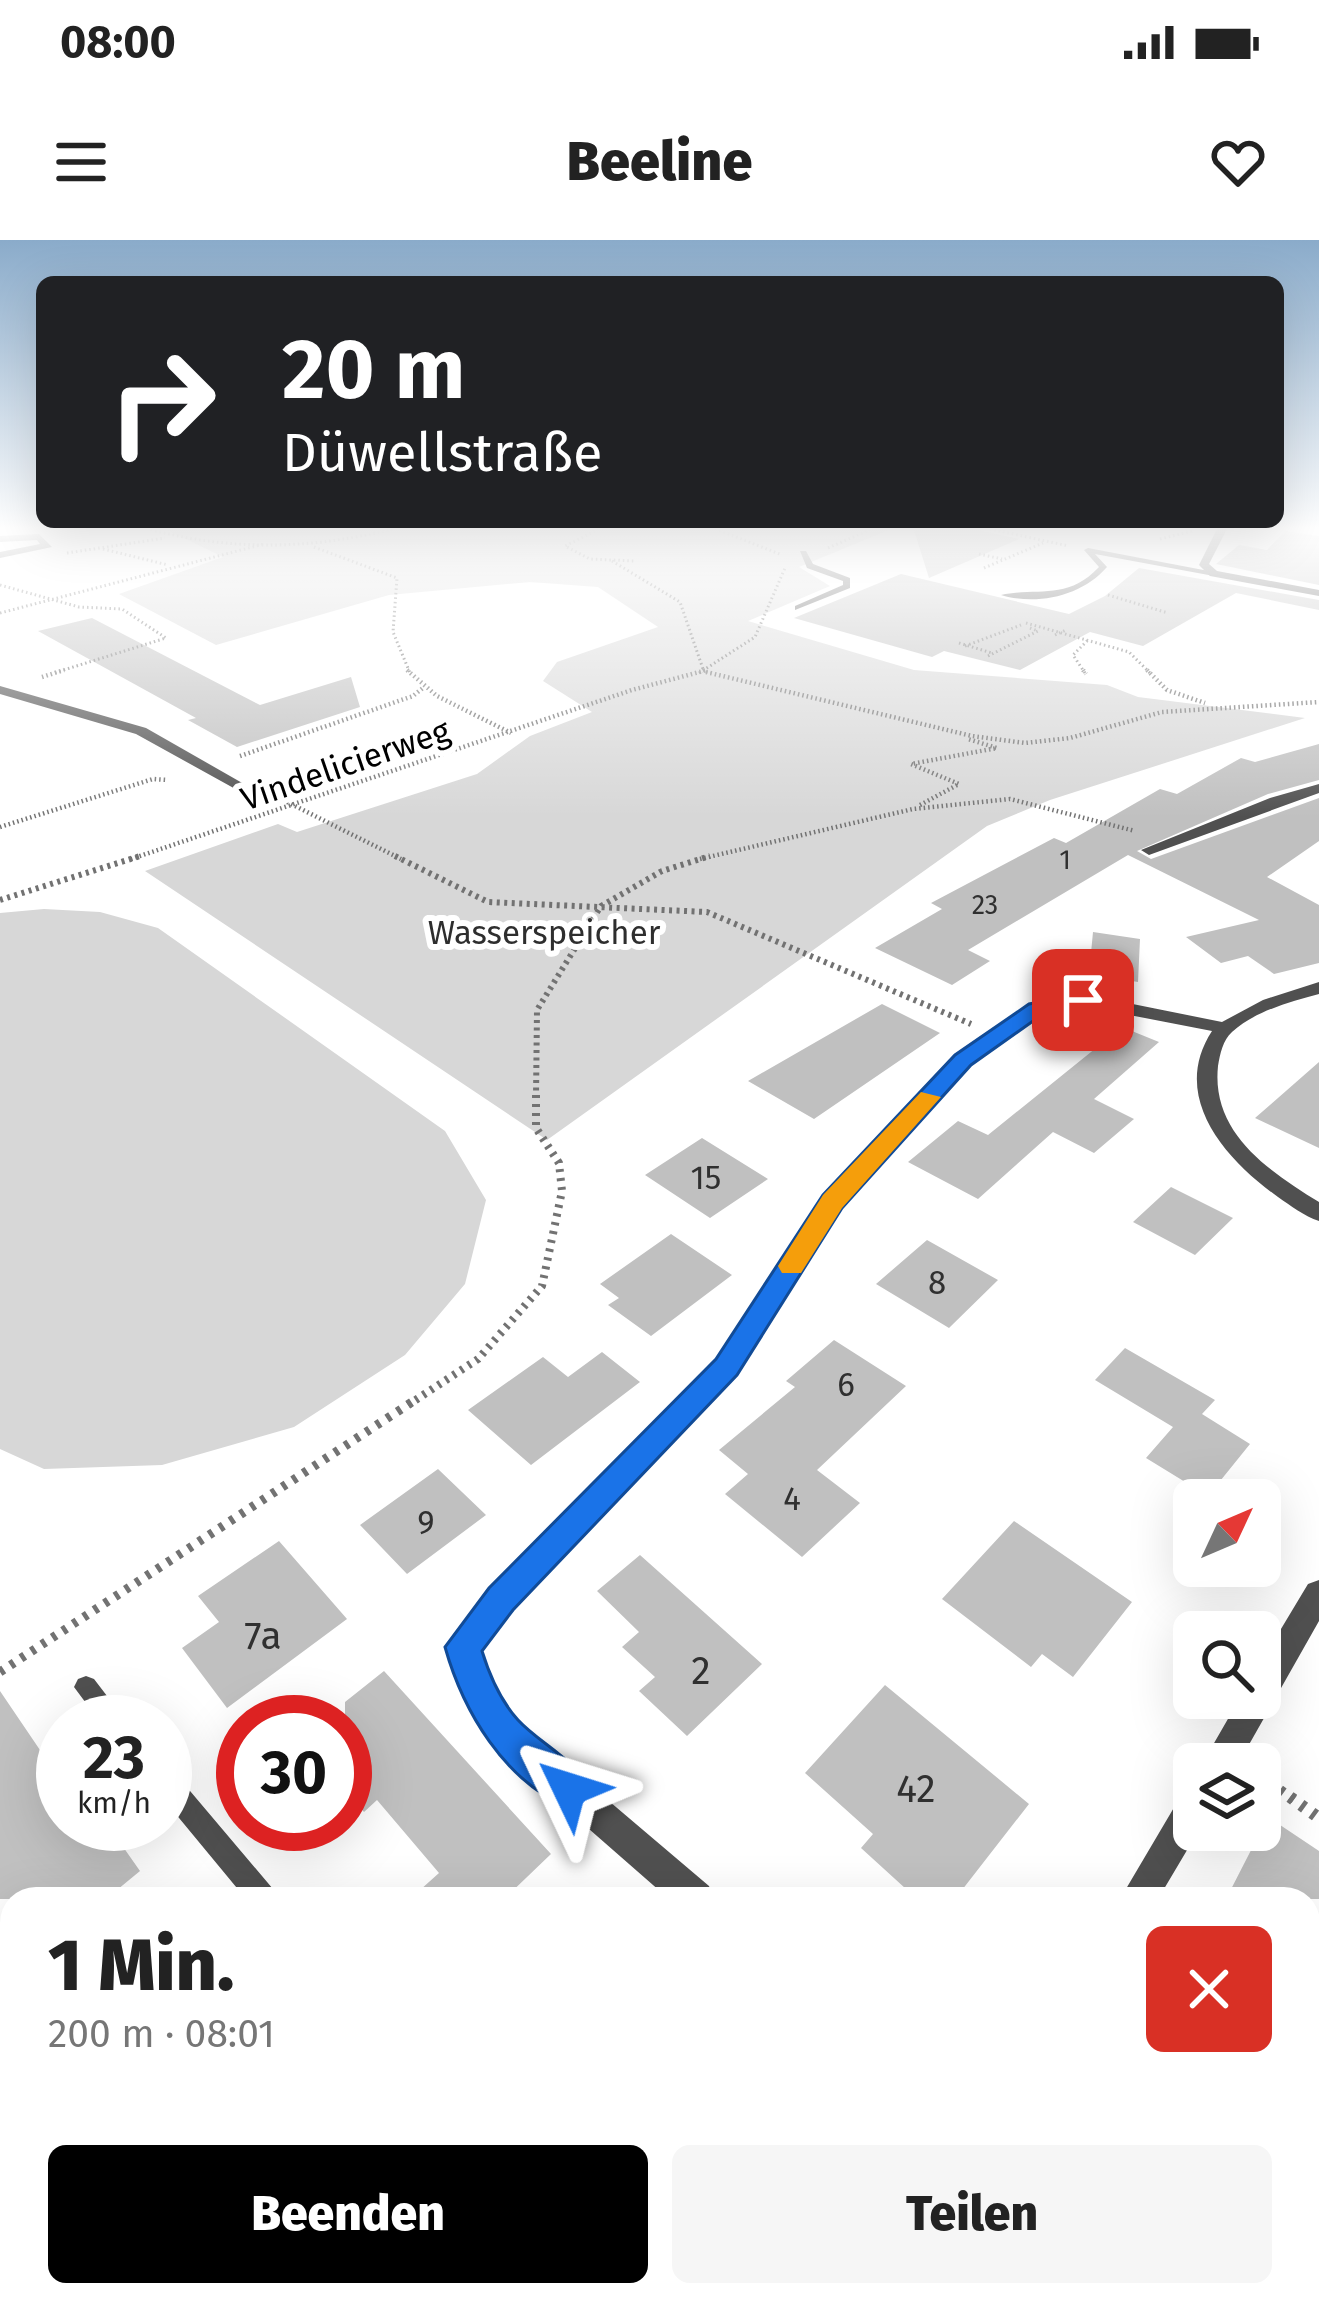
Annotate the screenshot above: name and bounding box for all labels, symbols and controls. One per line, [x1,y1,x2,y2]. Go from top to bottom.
text: 08:00 [60,15,176,69]
icon: menu [48,129,114,195]
icon: heart [1205,129,1271,195]
text: Beeline [567,130,752,194]
text: 20 m [282,319,465,420]
icon: right [84,324,240,480]
text: Düwellstraße [282,421,603,485]
street label: Vindelicierweg [236,710,456,819]
house number: 1 [1059,844,1071,876]
house number: 23 [972,889,998,921]
park label: Wasserspeicher [428,913,661,953]
pin [1032,949,1134,1051]
icon: arrive [1050,967,1116,1033]
house number: 15 [691,1158,721,1198]
house number: 8 [928,1263,946,1303]
house number: 6 [837,1365,855,1405]
house number: 4 [783,1479,801,1519]
north arrow [1173,1479,1281,1587]
map controls [1173,1479,1281,1851]
house number: 9 [417,1503,435,1543]
button: search [1173,1611,1281,1719]
house number: 7a [244,1613,282,1659]
house number: 2 [691,1648,711,1694]
speed limit sign: 30 [216,1695,372,1851]
text: 23 [83,1722,145,1794]
position arrow [506,1726,632,1852]
button: layers [1173,1743,1281,1851]
house number: 42 [896,1766,936,1812]
text: km/h [77,1785,151,1821]
text: 1 Min. [48,1923,234,2009]
button: close [1146,1926,1272,2052]
text: 200 m · 08:01 [48,2011,275,2057]
button: Beenden [48,2145,648,2283]
button: Teilen [672,2145,1272,2283]

